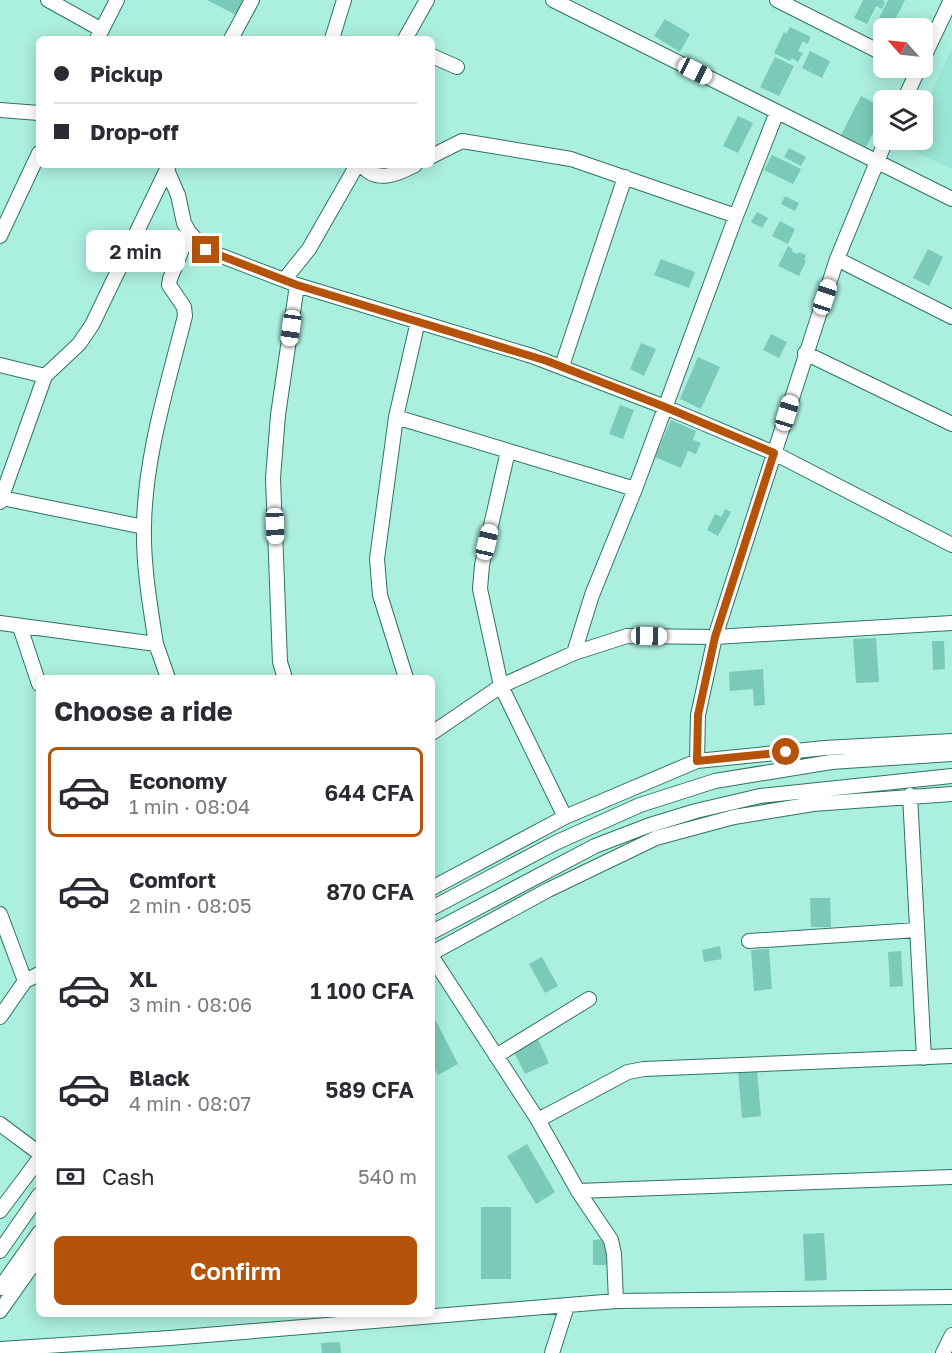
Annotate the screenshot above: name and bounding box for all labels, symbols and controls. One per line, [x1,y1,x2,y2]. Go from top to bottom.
north arrow [873,18,933,78]
map controls [873,18,933,150]
car [675,55,715,87]
text: Pickup [90,60,163,87]
button: layers [873,90,933,150]
text: Drop-off [90,118,179,145]
callout: 2 min [86,229,185,271]
route end [192,236,219,263]
text: 2 min [110,239,162,263]
car [811,277,839,317]
car [280,309,302,347]
car [773,393,801,433]
car [265,508,285,544]
car [474,522,500,562]
car [631,627,667,645]
text: Choose a ride [54,695,233,727]
route start [772,738,799,765]
icon: car [57,765,111,819]
text: Economy [129,767,227,794]
text: 644 CFA [325,779,414,806]
text: 1 min · 08:04 [129,794,250,818]
icon: car [57,864,111,918]
text: Comfort [129,866,216,893]
text: 870 CFA [326,878,414,905]
text: 2 min · 08:05 [129,893,252,917]
icon: car [57,963,111,1017]
text: XL [129,965,157,992]
text: 1 100 CFA [310,977,414,1004]
text: 3 min · 08:06 [129,992,252,1016]
icon: car [57,1062,111,1116]
text: Black [129,1064,190,1091]
text: 589 CFA [325,1076,414,1103]
text: 4 min · 08:07 [129,1091,251,1115]
icon: cash [54,1160,87,1193]
text: Cash [102,1163,155,1190]
text: 540 m [358,1164,417,1188]
button: Confirm [54,1236,417,1305]

